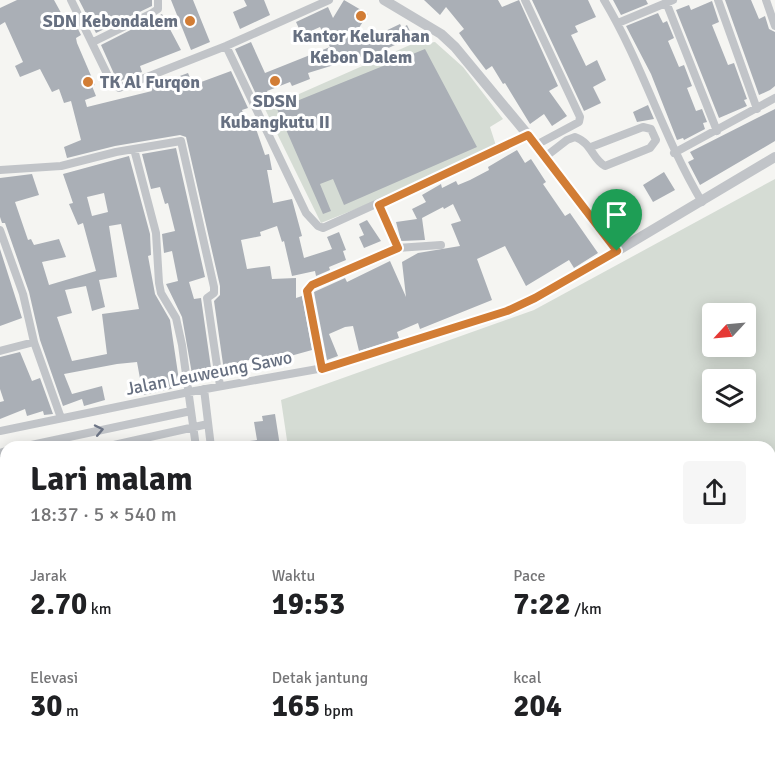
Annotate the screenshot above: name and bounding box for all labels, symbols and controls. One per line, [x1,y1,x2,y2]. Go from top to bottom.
marker: Kantor Kelurahan Kebon Dalem [354,9,368,23]
place label: SDN Kebondalem [43,10,178,32]
marker: SDN Kebondalem [183,14,197,28]
place label: Kantor Kelurahan Kebon Dalem [292,25,430,68]
place label: TK Al Furqon [100,71,200,93]
marker: SDSN Kubangkutu II [268,74,282,88]
marker: TK Al Furqon [81,75,95,89]
place label: SDSN Kubangkutu II [220,90,330,133]
pin [591,189,642,251]
icon: arrive [600,198,633,231]
north arrow [702,303,756,357]
map controls [702,303,756,423]
street label: Jalan Leuweung Sawo [124,346,294,400]
button: layers [702,369,756,423]
one-way arrow [94,424,104,437]
text: Lari malam [30,459,193,500]
button: share [683,461,746,524]
text: 18:37 · 5 × 540 m [30,502,177,527]
text: Jarak [30,566,67,586]
text: Waktu [272,566,315,586]
text: Pace [513,566,546,586]
text: 2.70 [30,586,87,623]
text: 19:53 [272,586,345,623]
text: 7:22 [513,586,571,623]
text: km [87,599,112,619]
text: /km [571,599,602,619]
text: Elevasi [30,668,78,688]
text: Detak jantung [272,668,368,688]
text: kcal [513,668,541,688]
text: 30 [30,688,62,725]
text: 165 [272,688,320,725]
text: 204 [513,688,562,725]
text: m [62,701,79,721]
text: bpm [320,701,353,721]

